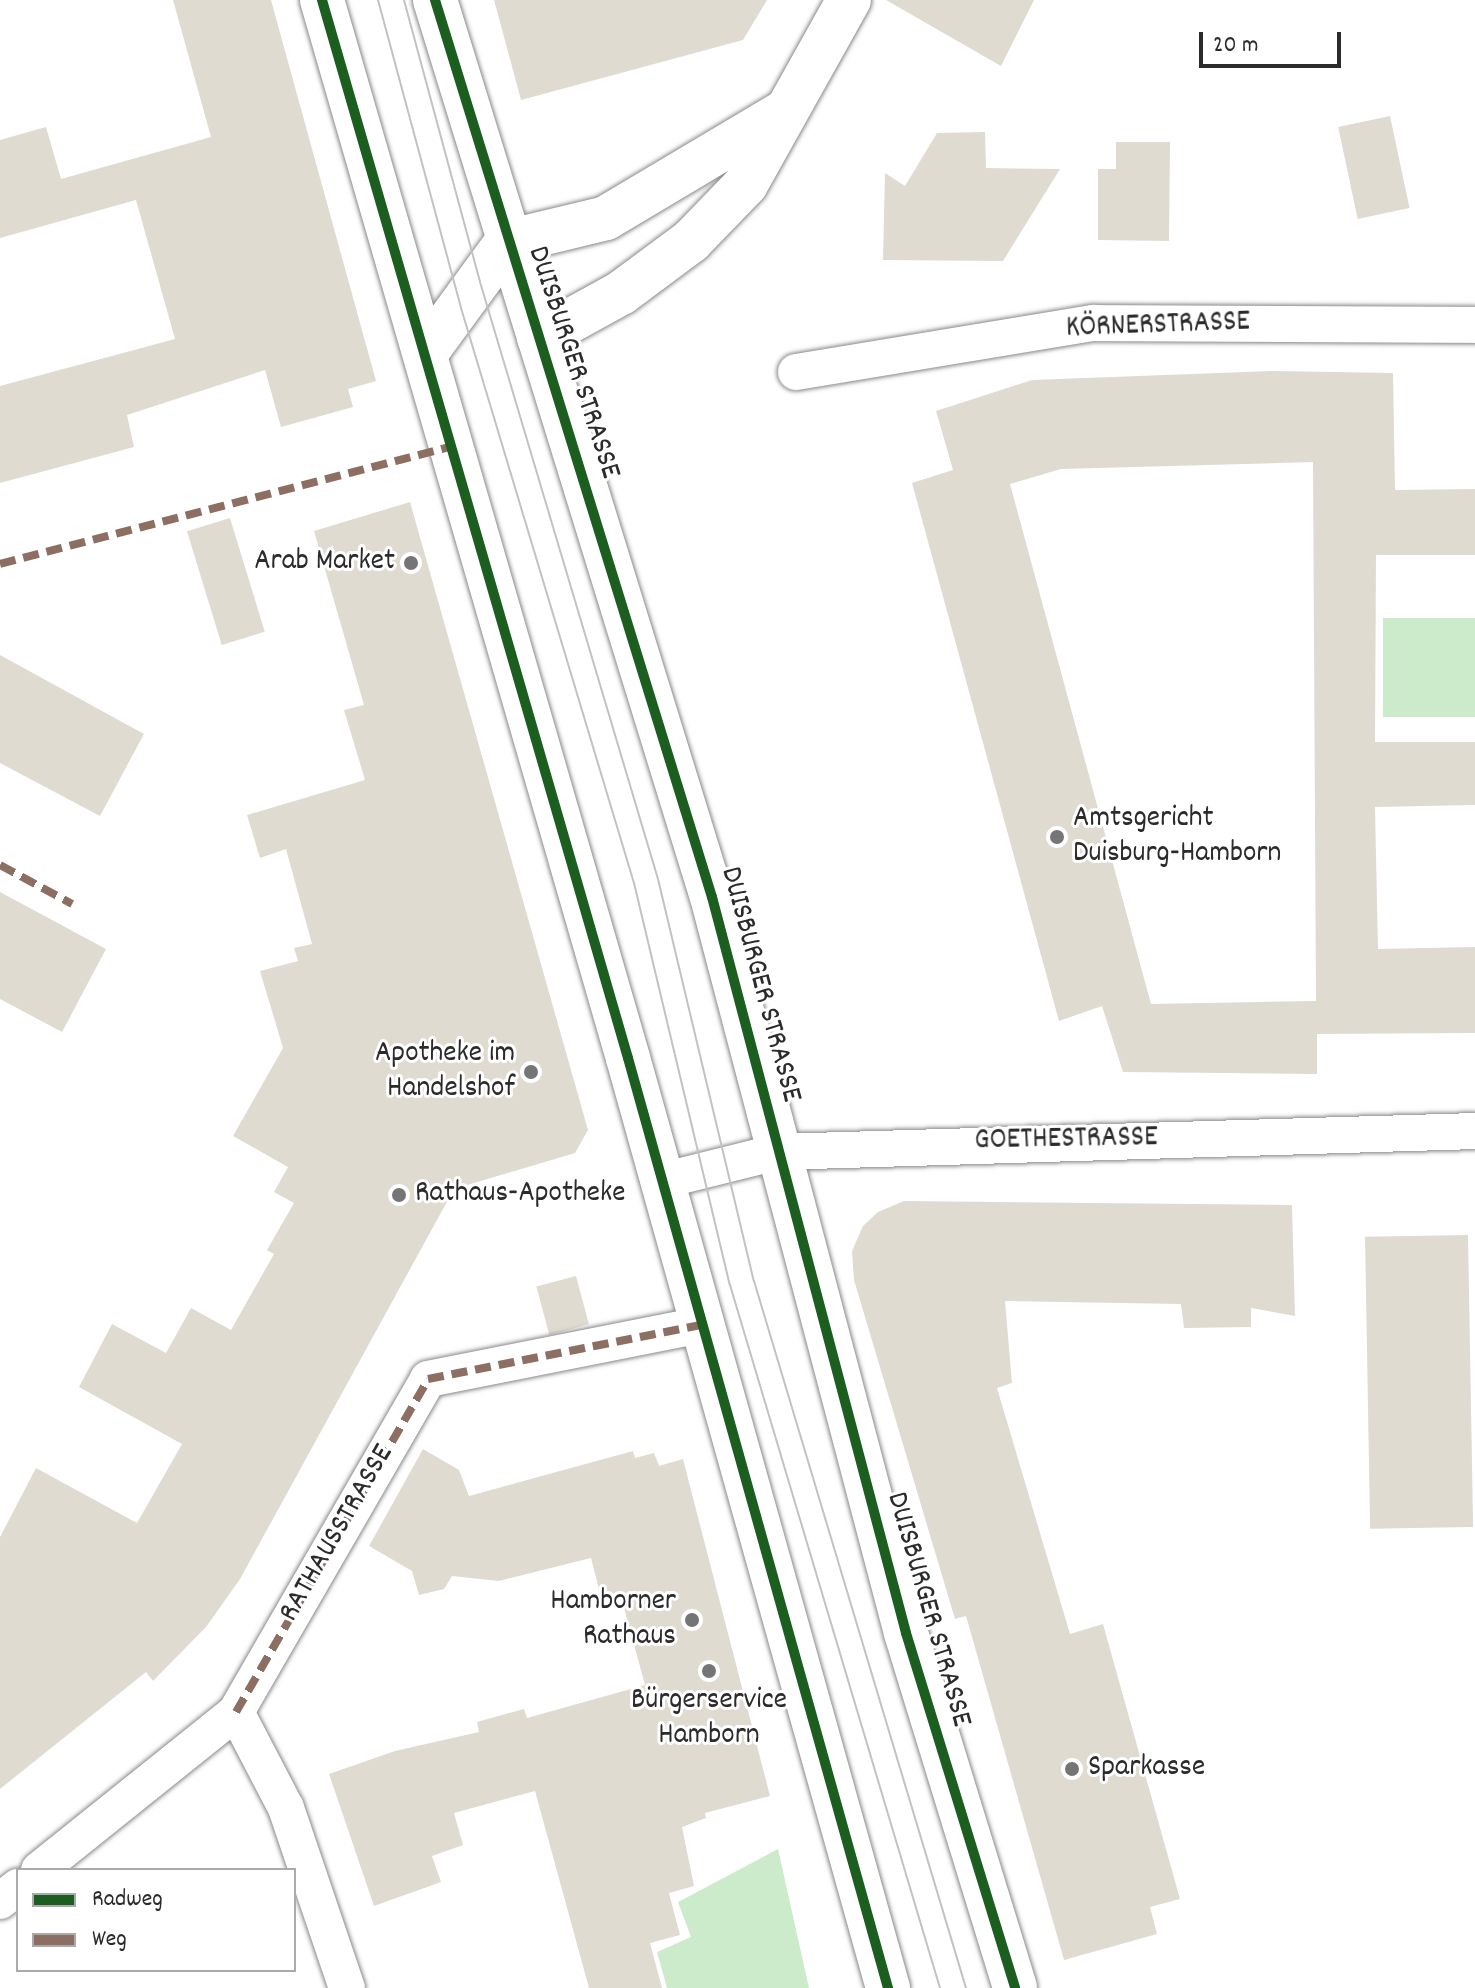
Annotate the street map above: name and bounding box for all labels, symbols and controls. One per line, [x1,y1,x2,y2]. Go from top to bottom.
scale bar [1203,16,1345,66]
text: 20 m [1213,29,1259,63]
street label: DUISBURGER STRASSE [517,242,627,484]
street label: KÖRNERSTRASSE [1065,306,1251,348]
place label: Arab Market [254,545,395,581]
marker: Arab Market [402,554,420,572]
place label: Amtsgericht Duisburg-Hamborn [1073,802,1281,872]
marker: Amtsgericht Duisburg-Hamborn [1048,828,1066,846]
street label: DUISBURGER STRASSE [710,863,808,1107]
place label: Apotheke im Handelshof [375,1037,515,1108]
marker: Apotheke im Handelshof [522,1063,540,1081]
street label: GOETHESTRASSE [974,1121,1158,1161]
place label: Rathaus-Apotheke [415,1177,625,1213]
marker: Rathaus-Apotheke [390,1186,408,1204]
street label: RATHAUSSTRASSE [273,1439,403,1629]
street label: DUISBURGER STRASSE [876,1489,978,1731]
place label: Hamborner Rathaus [550,1585,676,1656]
marker: Hamborner Rathaus [683,1611,701,1629]
marker: Bürgerservice Hamborn [700,1662,718,1680]
place label: Bürgerservice Hamborn [631,1684,787,1754]
place label: Sparkasse [1088,1751,1205,1787]
marker: Sparkasse [1063,1760,1081,1778]
legend [16,1868,296,1972]
text: Radweg [92,1883,163,1917]
text: Weg [92,1923,127,1957]

